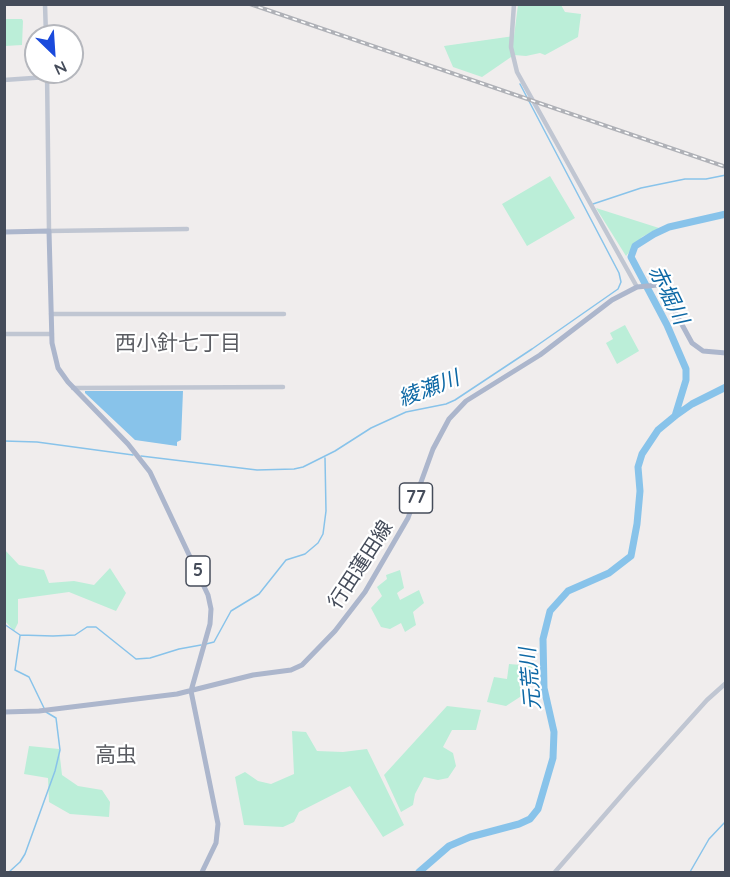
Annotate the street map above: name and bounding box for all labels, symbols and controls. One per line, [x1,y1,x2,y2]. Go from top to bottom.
north arrow [24,24,84,84]
text: N [51,57,70,80]
water label: 赤堀川 [643,261,693,329]
district label: 西小針七丁目 [115,331,241,357]
water label: 綾瀬川 [395,366,463,412]
road number: 77 [400,483,432,513]
street label: 行田蓮田線 [324,517,398,613]
road number: 5 [186,556,210,586]
water label: 元荒川 [516,647,546,711]
district label: 高虫 [95,743,137,769]

